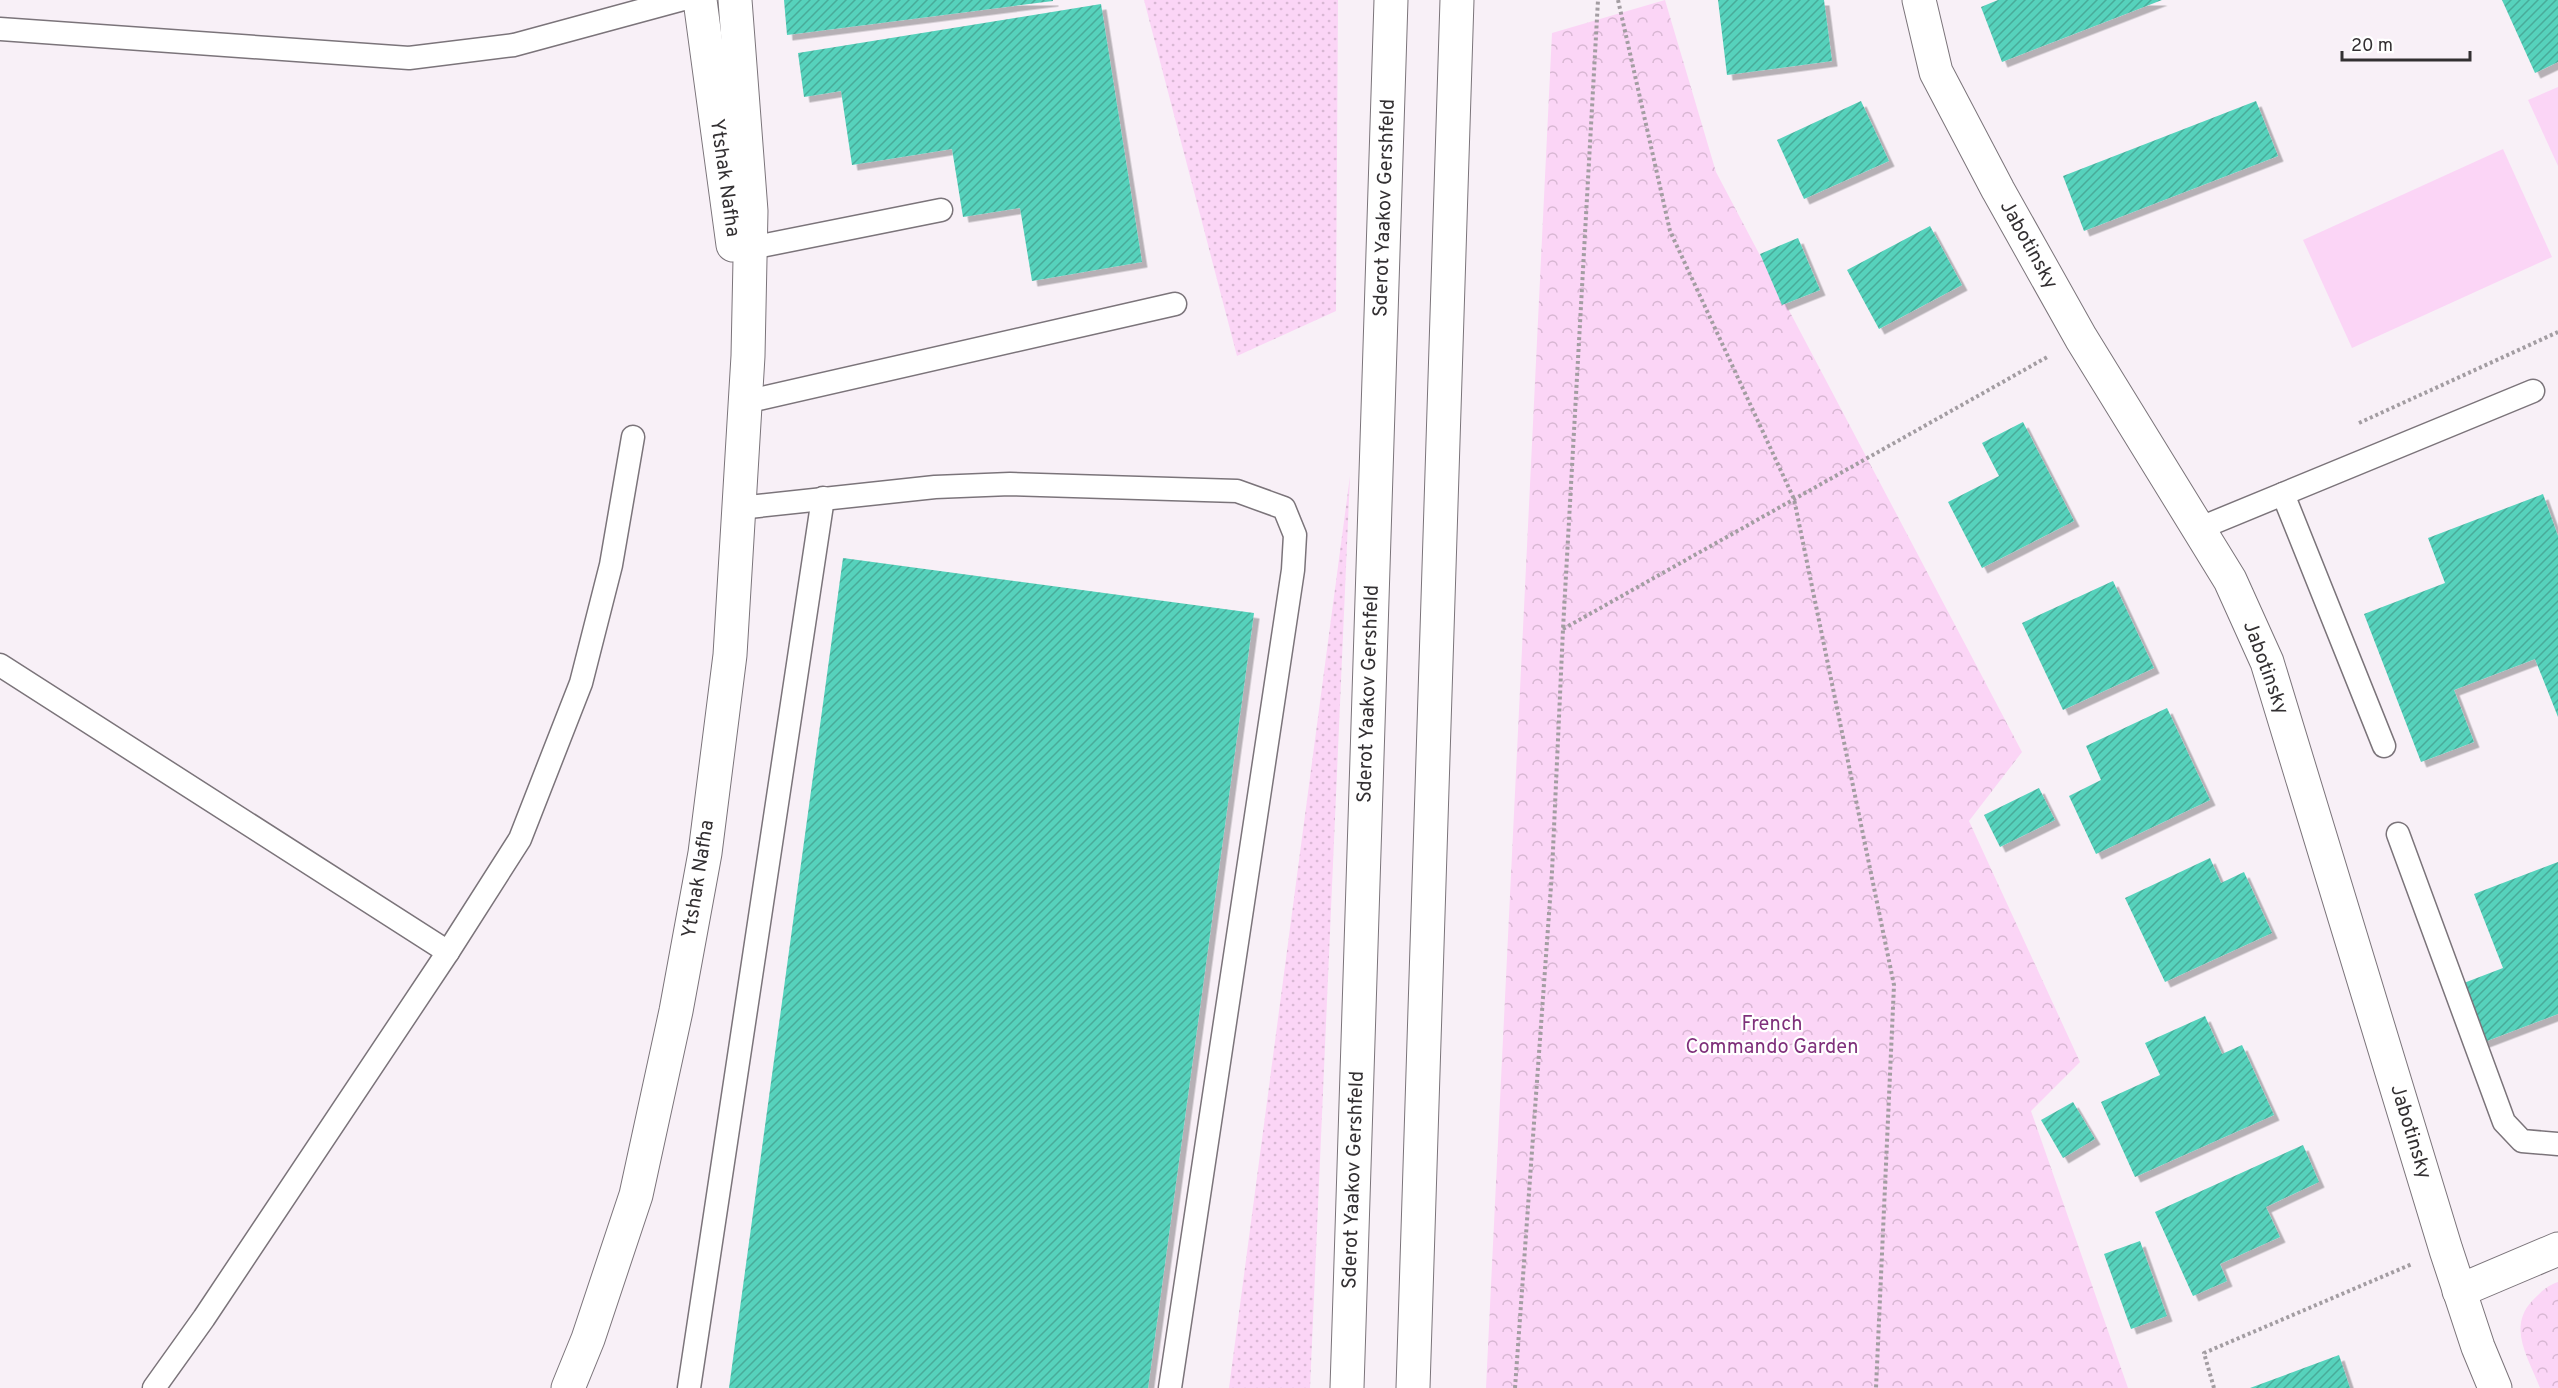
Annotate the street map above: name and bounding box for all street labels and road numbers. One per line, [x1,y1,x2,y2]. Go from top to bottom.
street label: Sderot Yaakov Gershfeld [1368,98,1402,318]
street label: Ytshak Nafha [703,117,745,239]
street label: Jabotinsky [1993,196,2063,294]
street label: Sderot Yaakov Gershfeld [1352,584,1386,804]
street label: Jabotinsky [2236,618,2294,718]
street label: Ytshak Nafha [677,818,721,940]
street label: Sderot Yaakov Gershfeld [1337,1070,1371,1290]
street label: Jabotinsky [2383,1081,2437,1183]

